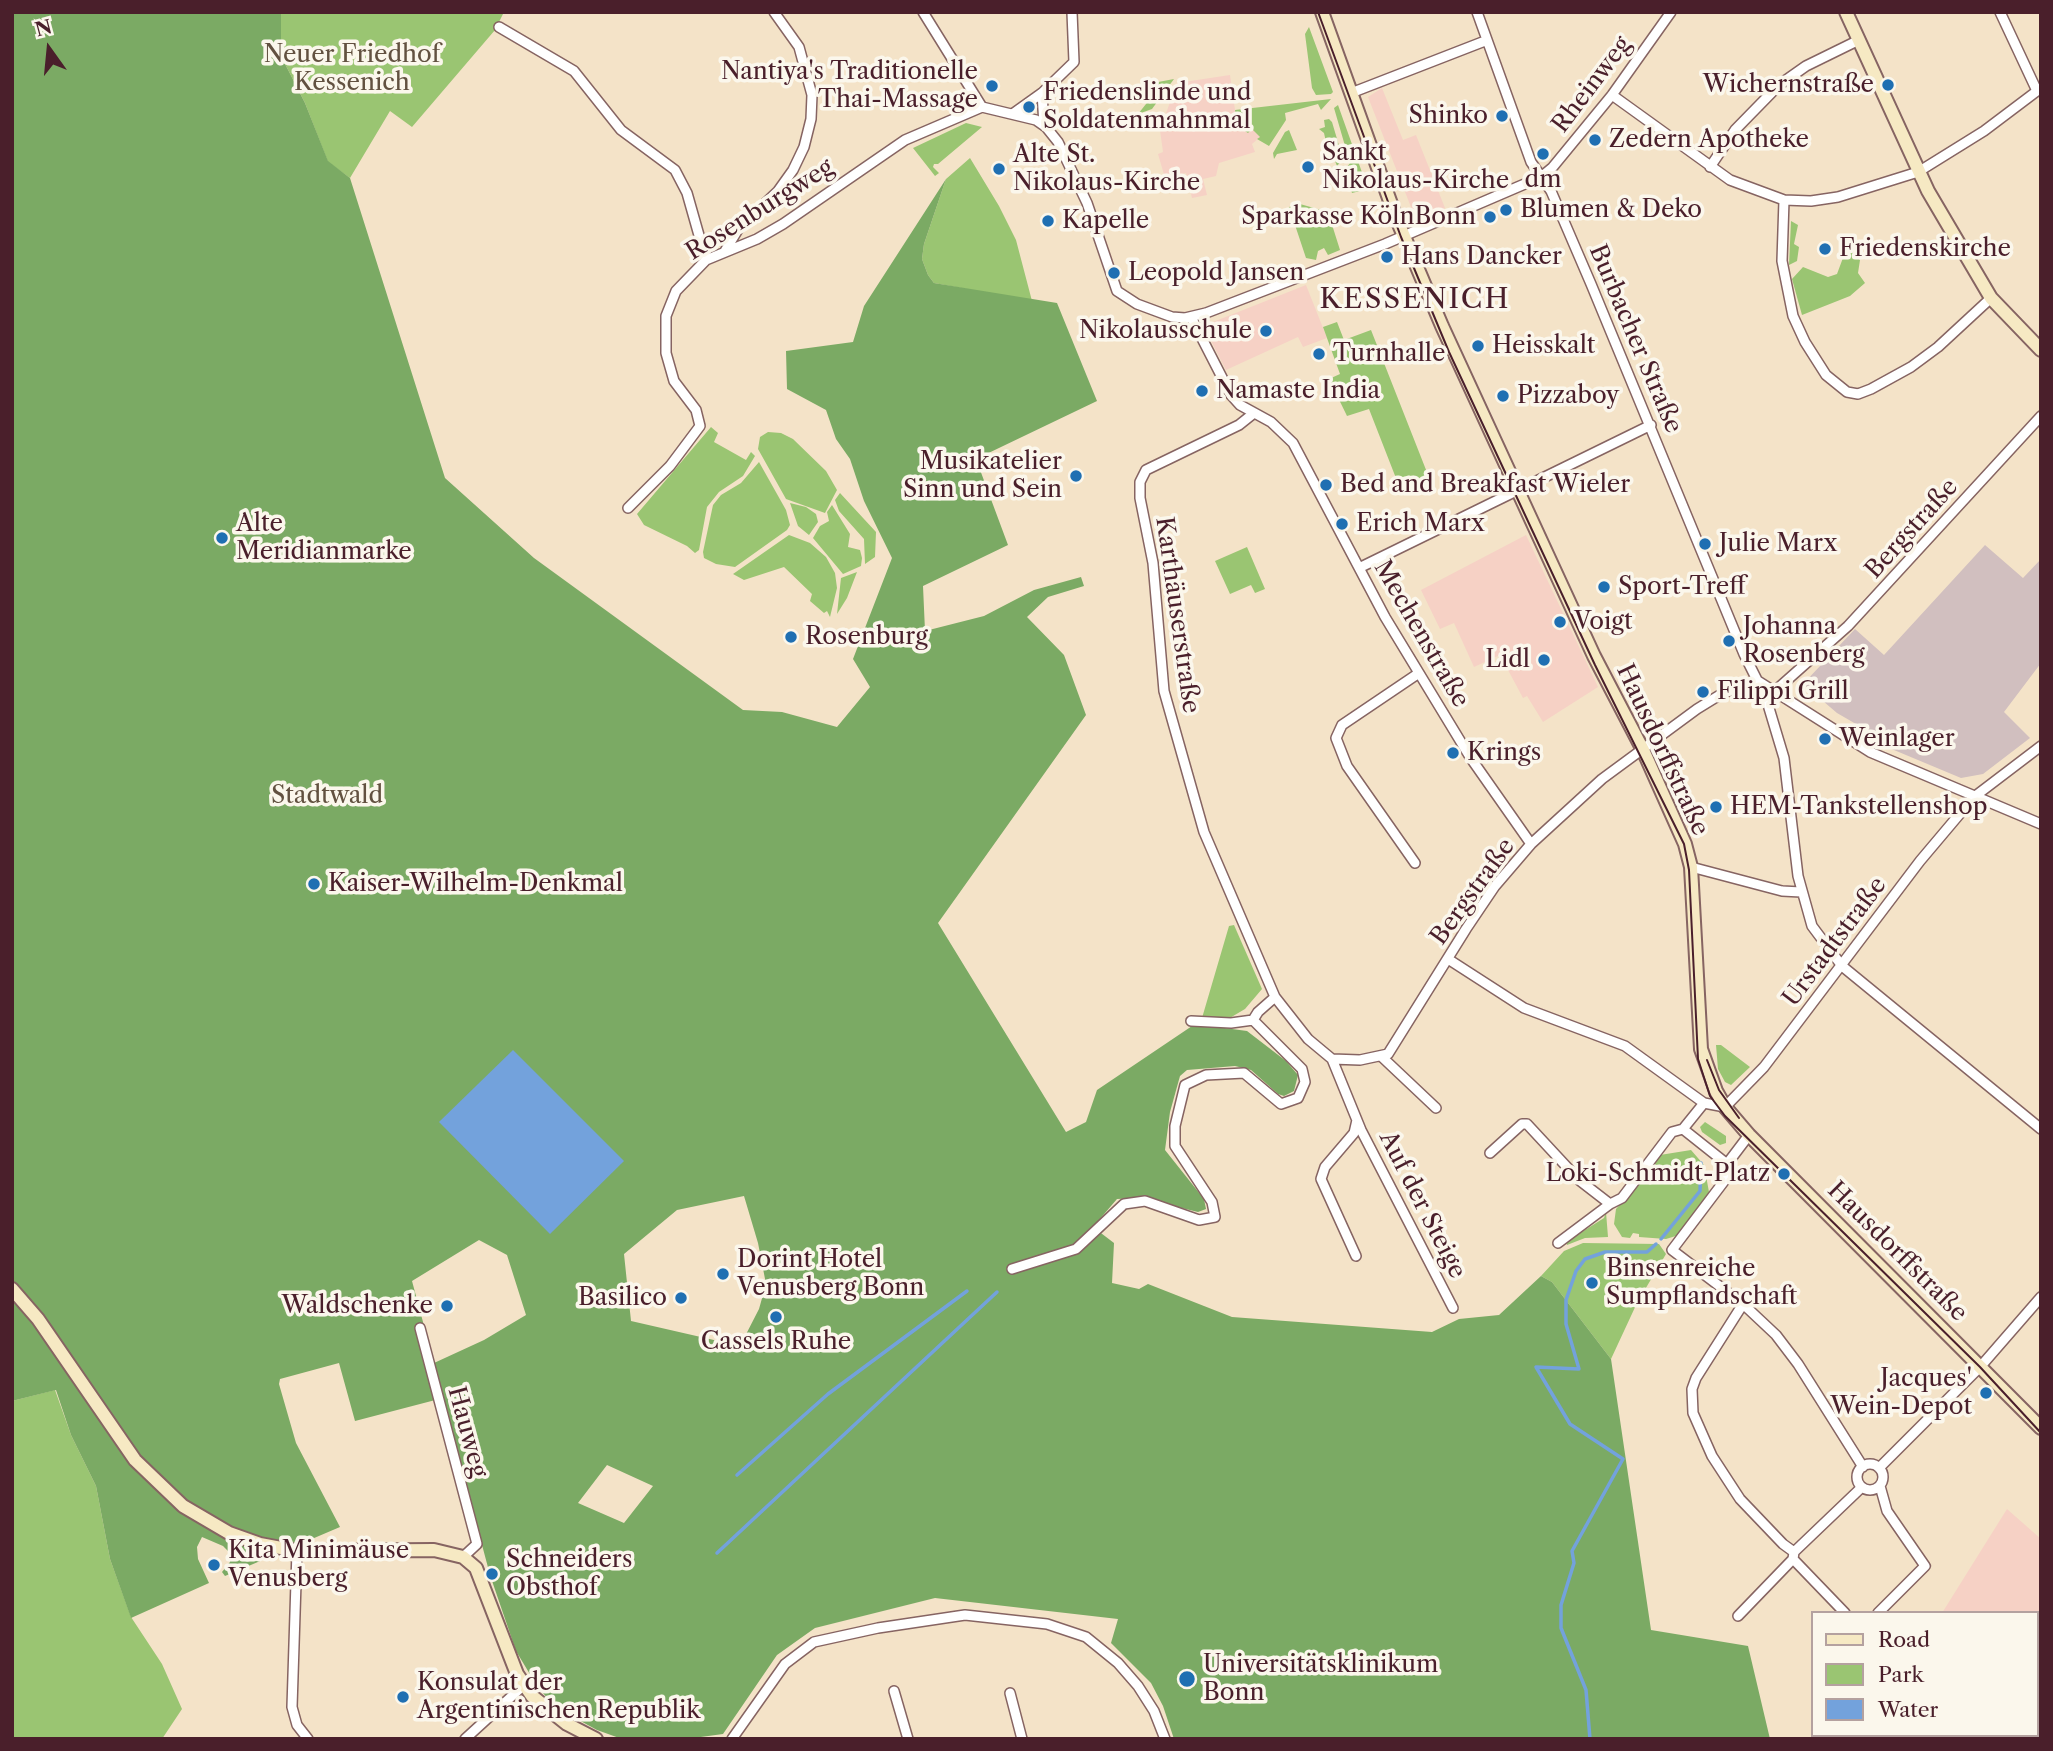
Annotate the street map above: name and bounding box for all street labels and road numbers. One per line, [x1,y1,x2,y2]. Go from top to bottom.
street label: Rheinweg [1546,31,1638,139]
street label: Rosenburgweg [681,153,839,267]
street label: Burbacher Straße [1582,240,1688,438]
street label: Bergstraße [1860,473,1964,585]
street label: Karthäuserstraße [1149,515,1205,715]
street label: Mechenstraße [1367,555,1475,713]
street label: Hausdorffstraße [1610,660,1714,840]
street label: Bergstraße [1425,833,1521,951]
street label: Urstadtstraße [1777,872,1893,1012]
street label: Auf der Steige [1373,1127,1471,1283]
street label: Hausdorffstraße [1821,1176,1973,1328]
street label: Hauweg [441,1383,493,1481]

